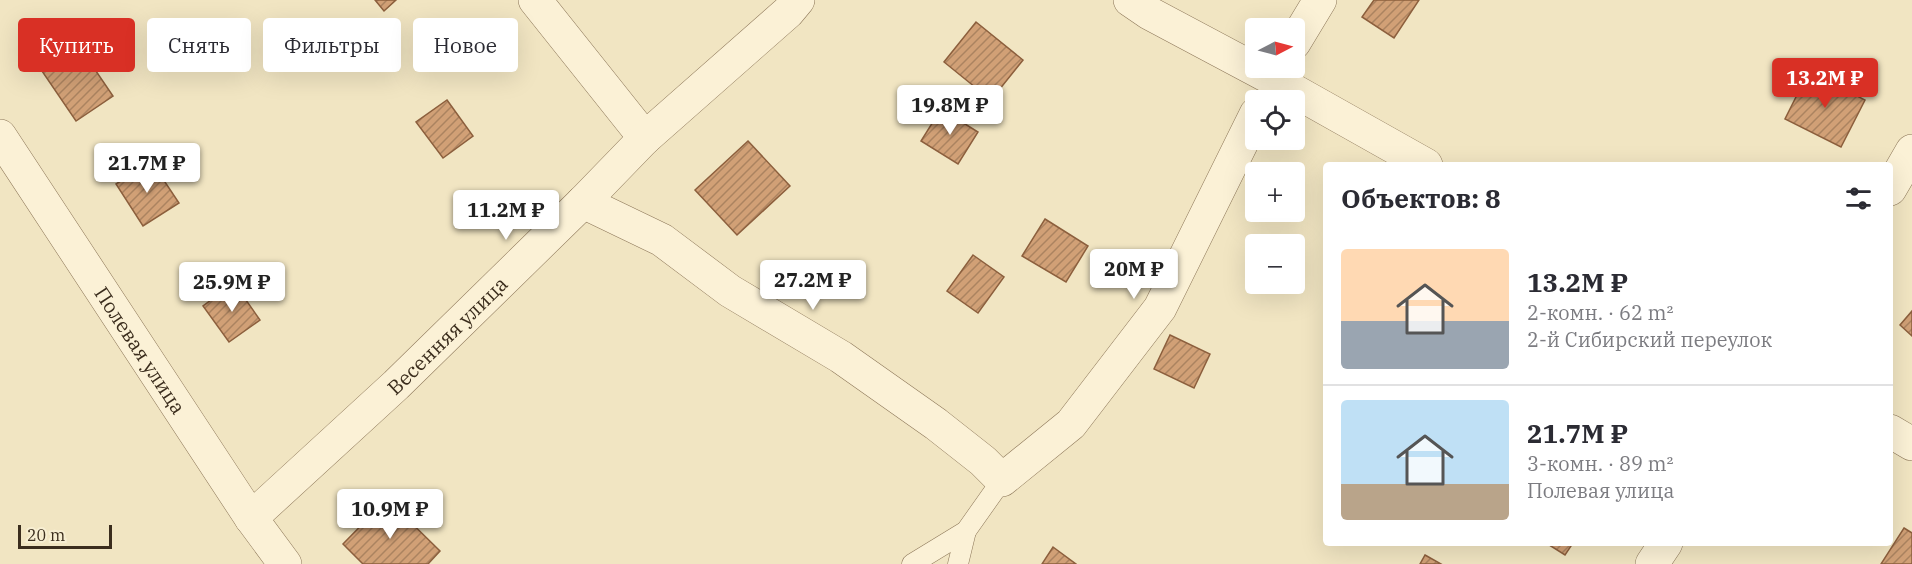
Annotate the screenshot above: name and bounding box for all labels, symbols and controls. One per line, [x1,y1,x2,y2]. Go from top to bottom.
chip: Купить [18,18,135,72]
chip: Снять [147,18,251,72]
chip: Фильтры [263,18,401,72]
chip: Новое [413,18,518,72]
north arrow [1245,18,1305,78]
map controls [1245,18,1305,294]
pin: 13.2M ₽ [1770,58,1880,109]
text: 13.2M ₽ [1786,64,1864,91]
pin: 19.8M ₽ [895,85,1005,136]
button: locate [1245,90,1305,150]
text: 19.8M ₽ [911,91,989,118]
pin: 21.7M ₽ [92,143,202,194]
text: 21.7M ₽ [108,149,186,176]
button: + [1245,162,1305,222]
text: Объектов: 8 [1341,181,1501,215]
icon: filters [1842,182,1875,215]
pin: 11.2M ₽ [451,190,561,241]
text: 11.2M ₽ [467,196,545,223]
button: − [1245,234,1305,294]
pin: 20M ₽ [1092,249,1176,300]
text: 20M ₽ [1104,255,1164,282]
pin: 27.2M ₽ [758,260,868,311]
pin: 25.9M ₽ [177,262,287,313]
text: 13.2M ₽ [1527,265,1628,299]
text: 27.2M ₽ [774,266,852,293]
text: 25.9M ₽ [193,268,271,295]
street label: Весенняя улица [381,270,513,400]
icon: home [1389,273,1461,345]
street label: Полевая улица [89,281,192,419]
text: 2-комн. · 62 m² [1527,299,1674,326]
text: 2-й Сибирский переулок [1527,326,1772,353]
text: 21.7M ₽ [1527,416,1628,450]
icon: home [1389,424,1461,496]
text: 3-комн. · 89 m² [1527,450,1674,477]
text: Полевая улица [1527,477,1674,504]
pin: 10.9M ₽ [335,489,445,540]
text: 10.9M ₽ [351,495,429,522]
scale bar [18,522,112,550]
text: 20 m [27,525,65,545]

